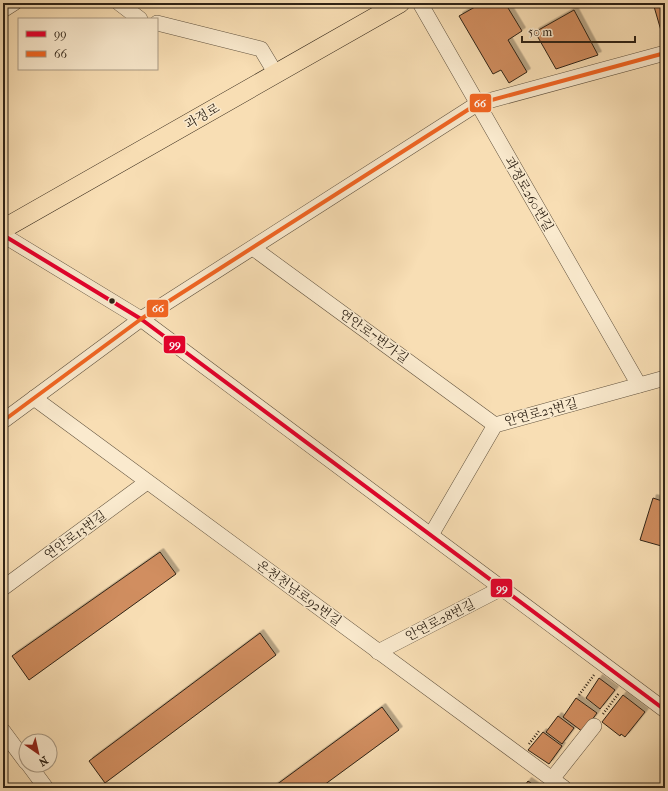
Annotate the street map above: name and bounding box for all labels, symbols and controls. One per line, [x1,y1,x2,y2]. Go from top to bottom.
legend [18,18,158,70]
scale bar [522,18,635,44]
text: 50 m [528,25,552,39]
text: 99 [54,27,67,41]
text: 66 [54,47,67,61]
line badge: 66 [469,93,492,113]
text: 66 [474,97,487,110]
street label: 과정로 [182,100,222,132]
street label: 과정로260번길 [502,154,556,234]
unlabelled marker [107,296,117,306]
line badge: 66 [146,299,169,318]
text: 66 [152,302,165,315]
street label: 연안로7번가길 [337,306,411,366]
line badge: 99 [163,335,186,354]
text: 99 [168,338,181,351]
street label: 안연로23번길 [503,395,579,429]
street label: 연안로13번길 [41,508,109,562]
street label: 온천천남로92번길 [254,557,344,629]
line badge: 99 [490,578,513,598]
text: 99 [495,582,508,595]
street label: 안연로28번길 [403,596,477,644]
north arrow [18,733,58,773]
text: N [36,753,50,769]

